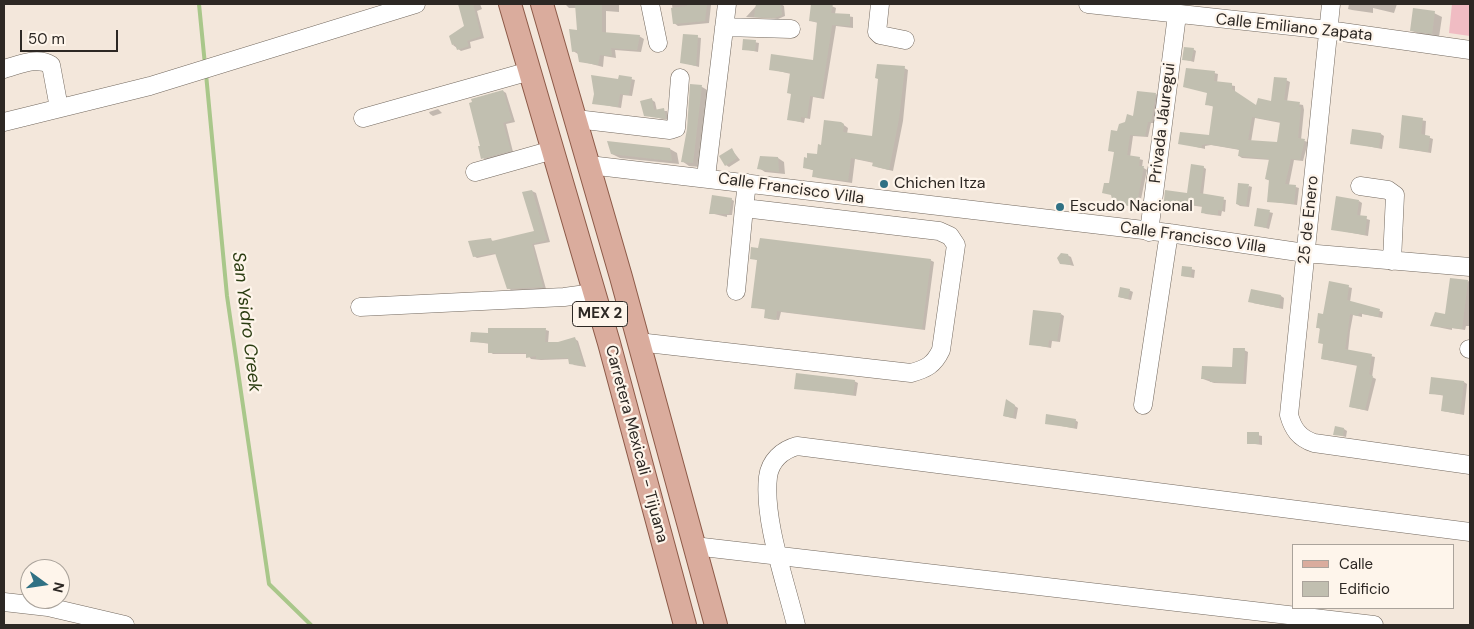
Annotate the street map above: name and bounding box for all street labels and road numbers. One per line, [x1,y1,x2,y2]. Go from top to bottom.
street label: Calle Emiliano Zapata [1215,10,1373,46]
street label: Privada Jáuregui [1146,62,1180,184]
street label: Calle Francisco Villa [717,169,865,209]
street label: 25 de Enero [1295,175,1323,265]
street label: Calle Francisco Villa [1119,218,1267,258]
road number: MEX 2 [572,302,628,326]
street label: Carretera Mexicali - Tijuana [600,343,672,545]

